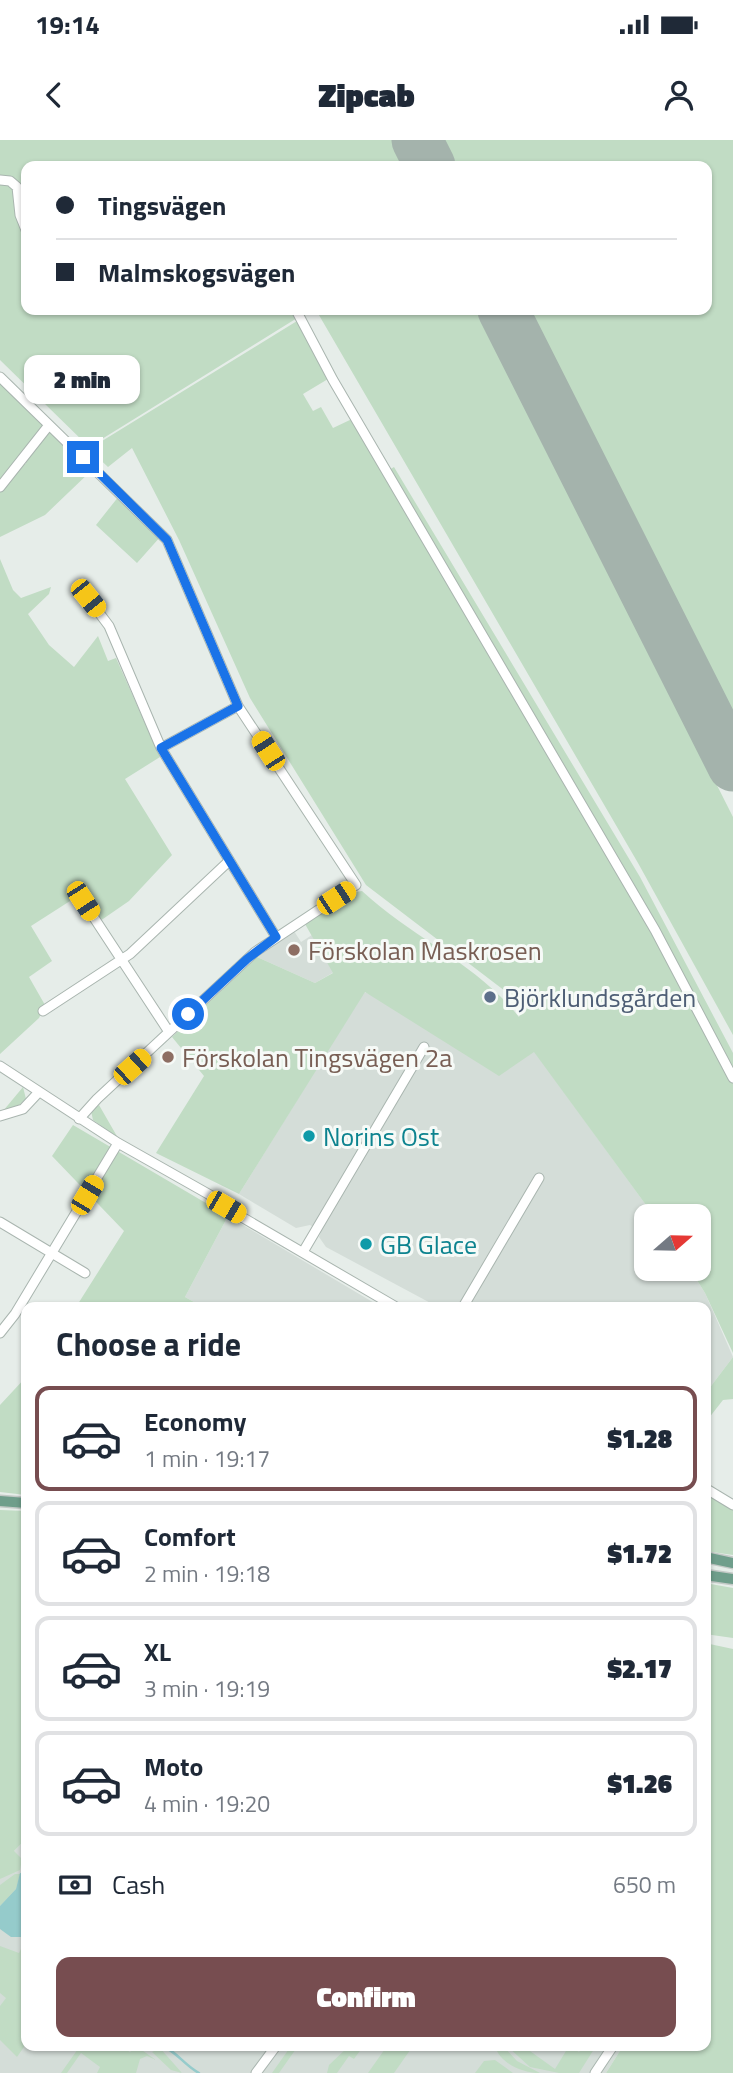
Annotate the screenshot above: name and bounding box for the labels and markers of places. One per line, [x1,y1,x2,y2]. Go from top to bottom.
place label: Förskolan Maskrosen [308,931,542,970]
marker: Förskolan Maskrosen [286,942,302,958]
place label: Björklundsgården [504,978,696,1017]
marker: Björklundsgården [482,989,498,1005]
place label: Förskolan Tingsvägen 2a [182,1038,452,1077]
marker: Förskolan Tingsvägen 2a [160,1049,176,1065]
place label: Norins Ost [323,1117,439,1156]
marker: Norins Ost [301,1128,317,1144]
place label: GB Glace [380,1225,477,1264]
marker: GB Glace [358,1236,374,1252]

